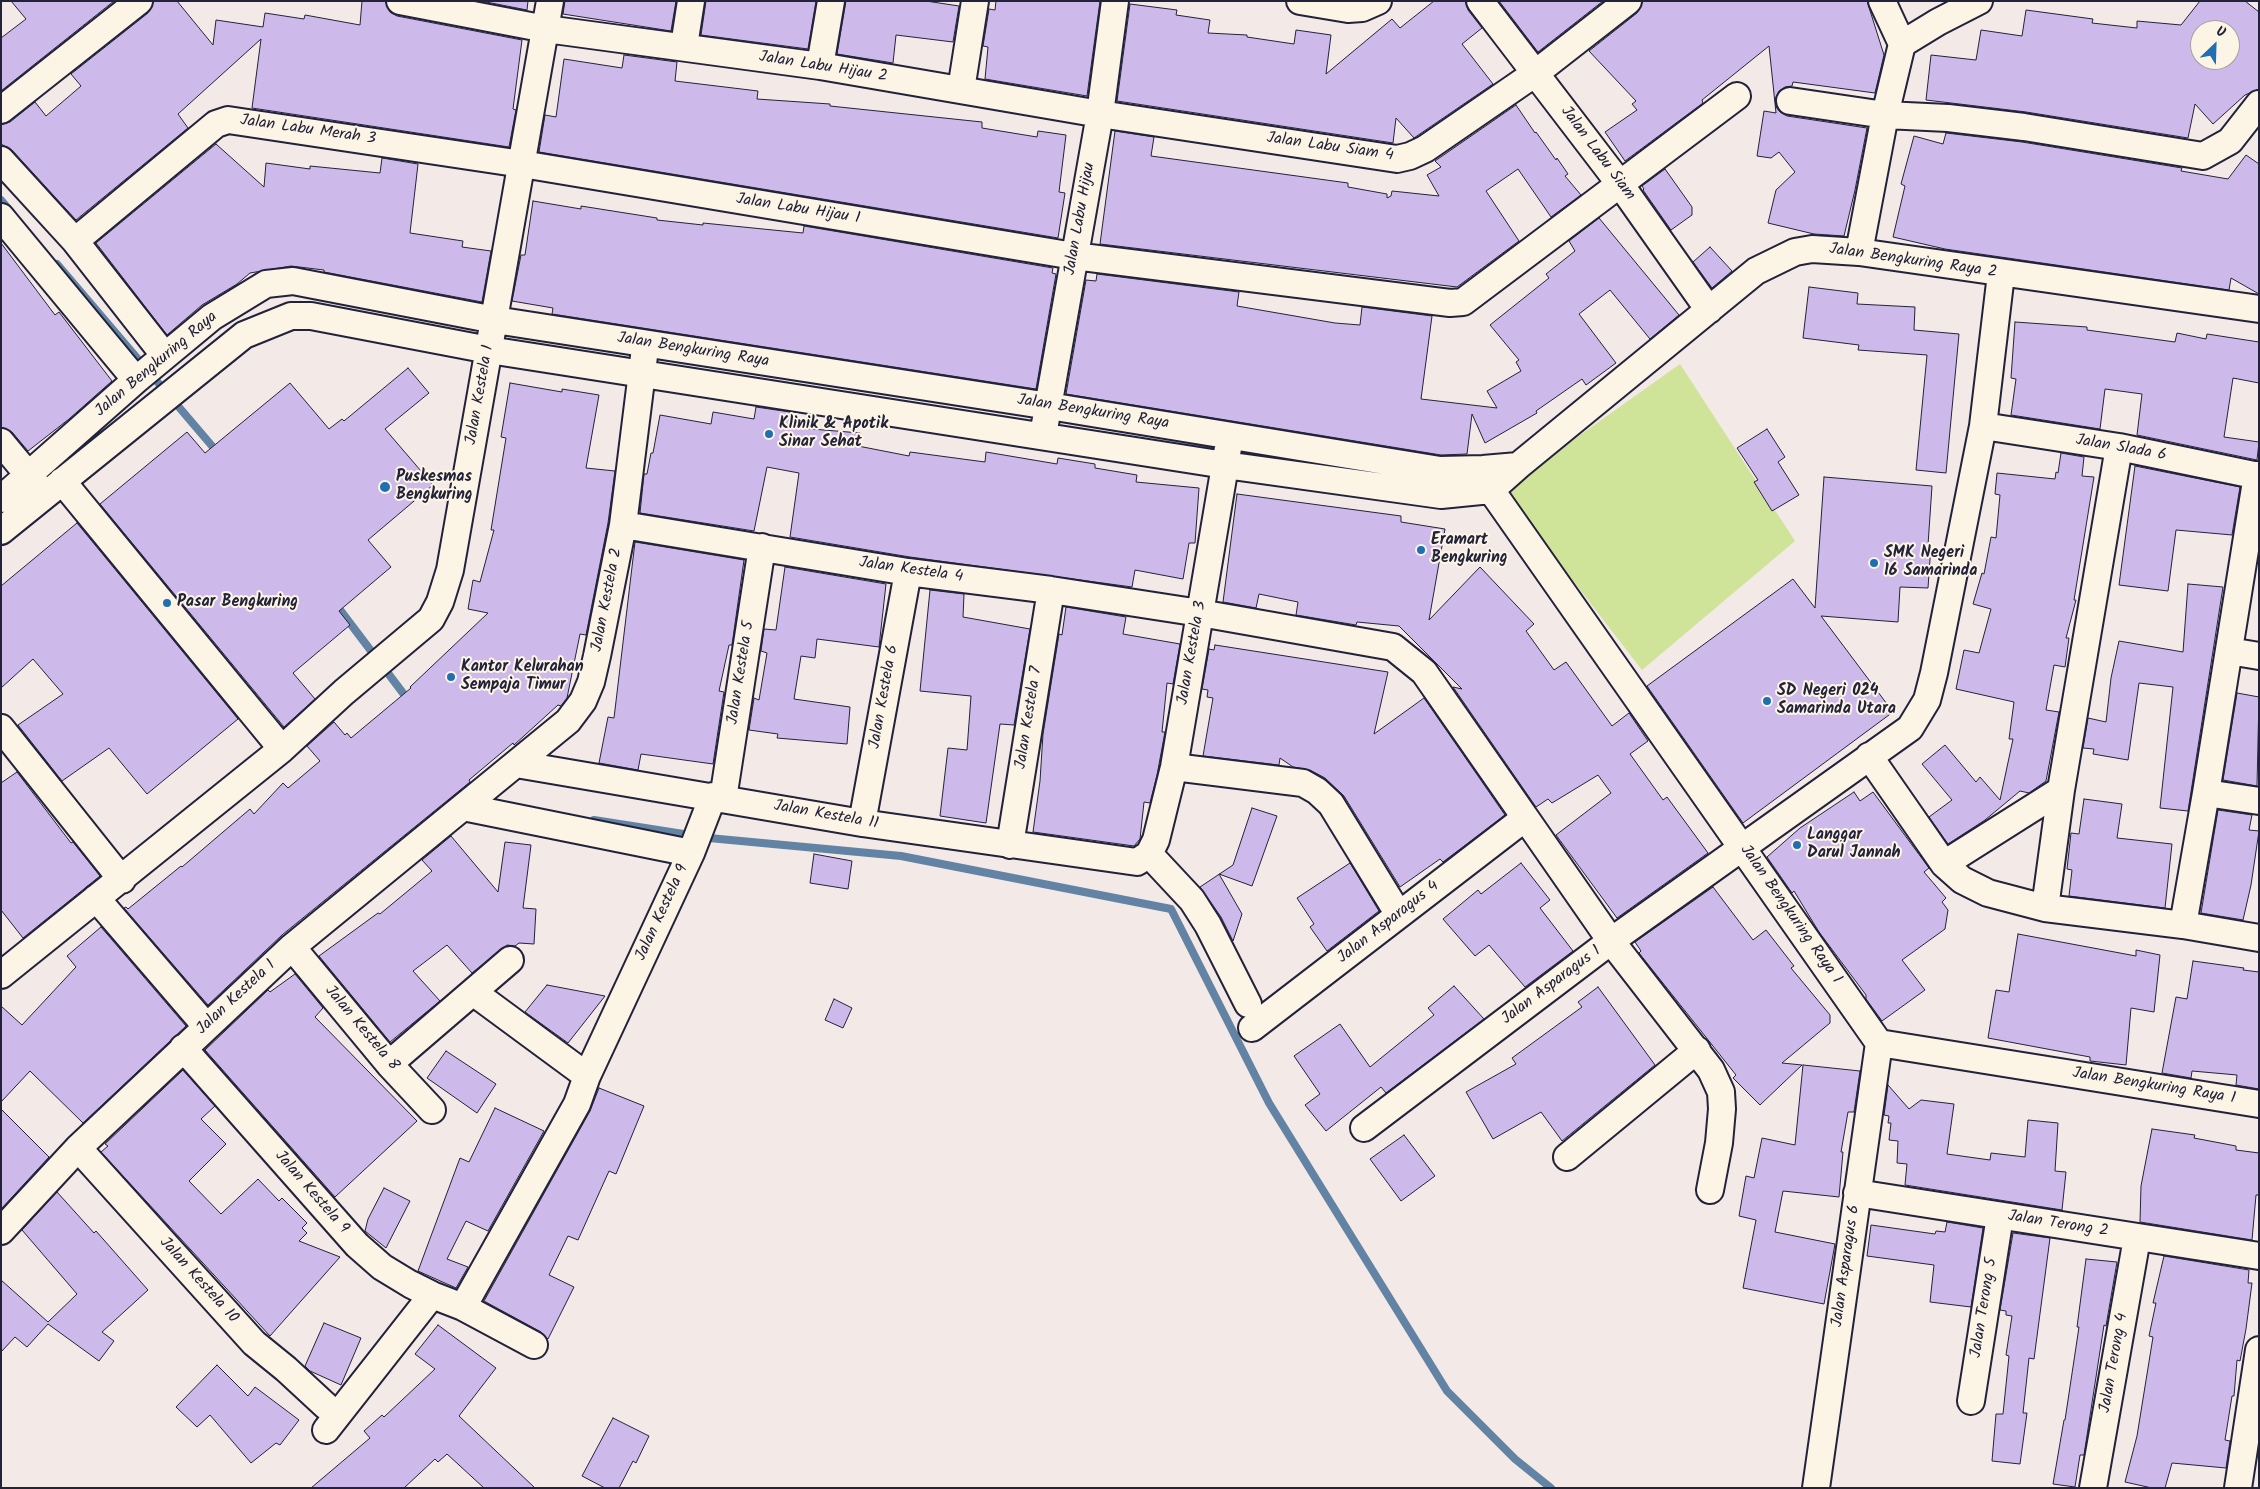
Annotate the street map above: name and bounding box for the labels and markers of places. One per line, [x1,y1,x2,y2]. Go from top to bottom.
place label: Klinik & Apotik Sinar Sehat [779,415,888,453]
marker: Klinik & Apotik Sinar Sehat [763,428,775,440]
place label: Puskesmas Bengkuring [396,468,473,506]
marker: Puskesmas Bengkuring [378,480,392,494]
place label: Eramart Bengkuring [1431,531,1508,569]
marker: Eramart Bengkuring [1415,544,1427,556]
place label: SMK Negeri 16 Samarinda [1884,544,1978,582]
marker: SMK Negeri 16 Samarinda [1868,557,1880,569]
place label: Pasar Bengkuring [177,593,298,613]
marker: Pasar Bengkuring [161,597,173,609]
place label: Kantor Kelurahan Sempaja Timur [461,658,584,696]
marker: Kantor Kelurahan Sempaja Timur [445,671,457,683]
place label: SD Negeri 024 Samarinda Utara [1777,682,1896,720]
marker: SD Negeri 024 Samarinda Utara [1761,695,1773,707]
place label: Langgar Darul Jannah [1807,826,1901,864]
marker: Langgar Darul Jannah [1791,839,1803,851]

